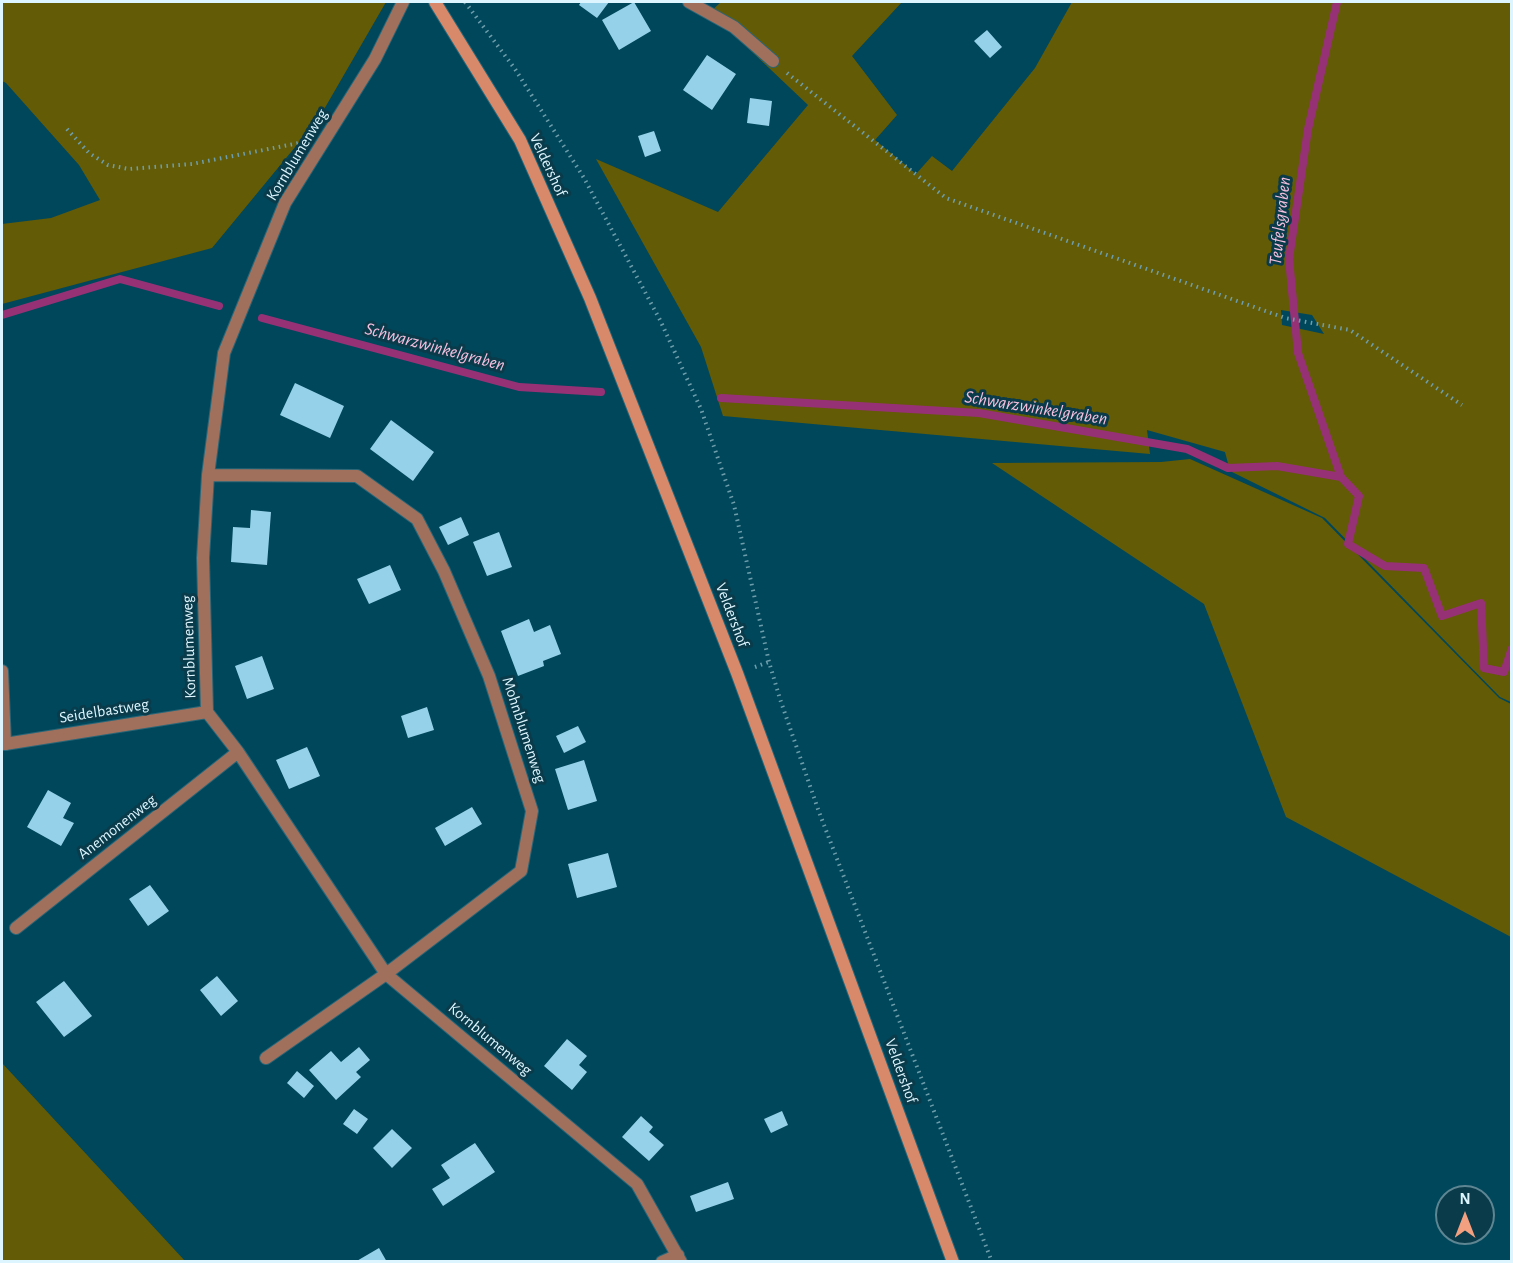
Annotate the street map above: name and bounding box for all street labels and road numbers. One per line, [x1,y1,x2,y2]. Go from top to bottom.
street label: Kornblumenweg [262,106,332,204]
street label: Veldershof [525,131,571,199]
street label: Veldershof [711,580,753,650]
street label: Kornblumenweg [178,595,200,699]
street label: Mohnblumenweg [498,675,550,785]
street label: Seidelbastweg [58,694,150,728]
street label: Anemonenweg [74,790,160,864]
street label: Kornblumenweg [444,998,536,1080]
street label: Veldershof [881,1036,921,1106]

